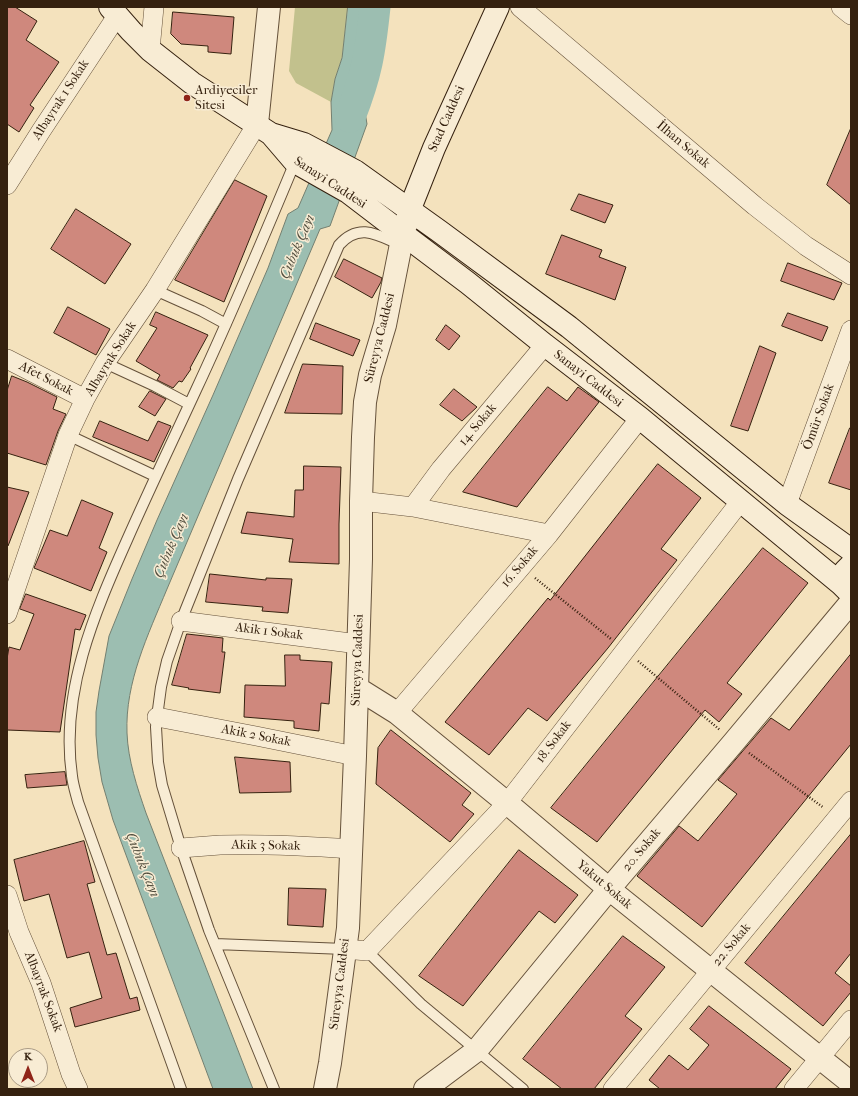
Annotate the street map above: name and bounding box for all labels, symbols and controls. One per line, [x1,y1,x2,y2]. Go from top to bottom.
street label: Albayrak 1 Sokak [29,57,93,143]
place label: Ardiyeciler Sitesi [195,83,258,114]
street label: Stad Caddesi [425,83,469,155]
marker: Ardiyeciler Sitesi [182,93,192,103]
street label: İlhan Sokak [653,118,713,172]
street label: Sanayi Caddesi [291,154,369,212]
water label: Çubuk Çayı [277,212,319,282]
street label: Süreyya Caddesi [361,291,399,385]
street label: Albayrak Sokak [82,319,140,399]
street label: Sanayi Caddesi [550,347,626,411]
street label: Afet Sokak [16,359,76,399]
street label: Ömür Sokak [800,382,838,452]
street label: 14. Sokak [456,401,500,449]
water label: Çubuk Çayı [151,511,193,581]
street label: 16. Sokak [498,543,542,591]
street label: Süreyya Caddesi [349,614,367,706]
street label: Akik 1 Sokak [234,620,304,644]
street label: 18. Sokak [533,718,575,766]
street label: Akik 2 Sokak [220,722,292,750]
street label: 20. Sokak [619,825,665,875]
water label: Çubuk Çayı [121,830,163,900]
street label: Akik 3 Sokak [231,838,301,854]
street label: Yakut Sokak [573,857,635,913]
street label: 22. Sokak [710,920,754,970]
street label: Süreyya Caddesi [327,937,353,1031]
street label: Albayrak Sokak [20,949,66,1035]
north arrow [8,1048,48,1088]
text: K [24,1050,32,1063]

